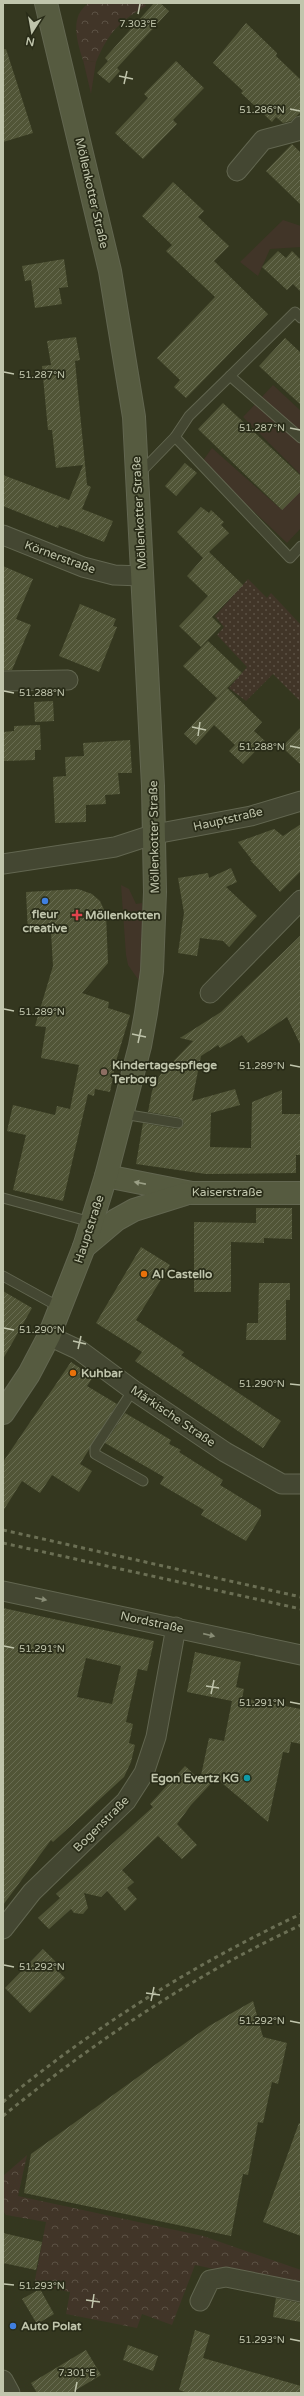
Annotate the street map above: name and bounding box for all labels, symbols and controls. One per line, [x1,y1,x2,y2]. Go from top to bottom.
north arrow [12,12,52,52]
text: 7.303°E [119,18,157,30]
text: N [25,34,36,49]
text: 51.286°N [239,104,285,116]
street label: Möllenkotter Straße [72,136,112,250]
text: 51.287°N [19,369,65,381]
text: 51.287°N [239,422,285,434]
street label: Möllenkotter Straße [129,456,149,570]
street label: Körnerstraße [23,538,98,576]
text: 51.288°N [19,687,65,699]
text: 51.288°N [239,741,285,753]
street label: Möllenkotter Straße [146,780,162,894]
street label: Hauptstraße [192,804,264,834]
marker: fleur creative [40,896,50,906]
place label: fleur creative [23,907,68,935]
place label: Möllenkotten [85,908,161,922]
marker: Möllenkotten [72,910,82,920]
text: 51.289°N [19,1006,65,1018]
place label: Kindertagespflege Terborg [111,1058,217,1087]
text: 51.289°N [239,1060,285,1072]
marker: Kindertagespflege Terborg [99,1067,109,1077]
one-way arrow [134,1180,146,1186]
street label: Kaiserstraße [192,1185,263,1199]
street label: Hauptstraße [71,1193,107,1265]
place label: Al Castello [152,1267,212,1281]
marker: Al Castello [139,1269,149,1279]
text: 51.290°N [19,1324,65,1336]
place label: Kuhbar [81,1366,123,1380]
marker: Kuhbar [68,1368,78,1378]
text: 51.290°N [239,1378,285,1390]
street label: Märkische Straße [128,1383,218,1450]
one-way arrow [35,1596,47,1602]
street label: Nordstraße [119,1608,185,1636]
one-way arrow [203,1632,216,1638]
text: 51.291°N [19,1643,65,1655]
text: 51.291°N [239,1697,285,1709]
place label: Egon Evertz KG [151,1771,239,1786]
marker: Egon Evertz KG [242,1773,252,1783]
street label: Bogenstraße [70,1793,132,1855]
text: 51.292°N [19,1961,65,1973]
text: 51.292°N [239,2015,285,2027]
text: 51.293°N [19,2280,65,2292]
place label: Auto Polat [21,2319,82,2333]
marker: Auto Polat [8,2321,18,2331]
text: 51.293°N [239,2334,285,2346]
text: 7.301°E [58,2367,96,2379]

